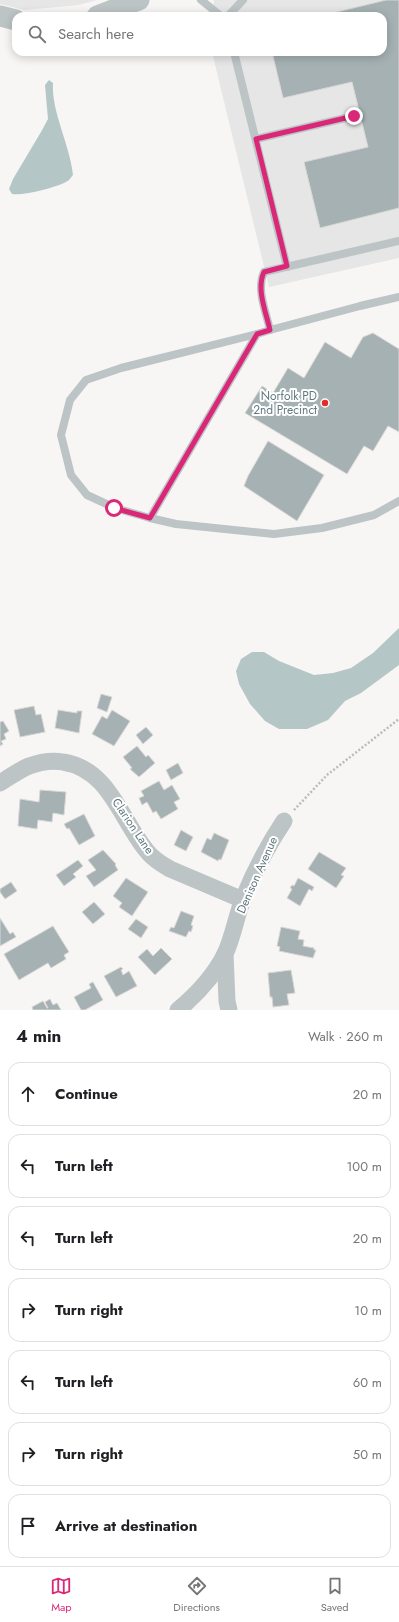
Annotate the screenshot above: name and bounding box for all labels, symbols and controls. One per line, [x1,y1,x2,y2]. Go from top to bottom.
search box [12,12,387,56]
icon: search [26,23,48,45]
text: Search here [58,23,134,45]
route end [345,107,363,125]
place label: Norfolk PD 2nd Precinct [253,387,317,419]
marker: Norfolk PD 2nd Precinct [320,398,330,408]
route start [105,499,123,517]
street label: Clarion Lane [108,794,158,858]
street label: Denison Avenue [232,834,282,916]
text: 4 min [16,1024,61,1048]
text: Walk · 260 m [308,1027,383,1046]
icon: ahead [17,1083,39,1105]
text: Continue [55,1083,118,1105]
text: 20 m [353,1085,382,1104]
icon: left [17,1155,39,1177]
text: Turn left [55,1155,113,1177]
text: 100 m [347,1157,382,1176]
icon: left [17,1227,39,1249]
text: Turn left [55,1227,113,1249]
text: 20 m [353,1229,382,1248]
icon: right [17,1299,39,1321]
text: Turn right [55,1299,123,1321]
text: 10 m [354,1301,382,1320]
icon: left [17,1371,39,1393]
text: Turn left [55,1371,113,1393]
text: 60 m [353,1373,382,1392]
icon: right [17,1443,39,1465]
text: Turn right [55,1443,123,1465]
text: 50 m [353,1445,382,1464]
icon: arrive [17,1515,39,1537]
text: Arrive at destination [55,1515,197,1537]
tab: Map [50,1575,72,1615]
tab: Directions [173,1575,220,1615]
tab: Saved [321,1575,349,1615]

